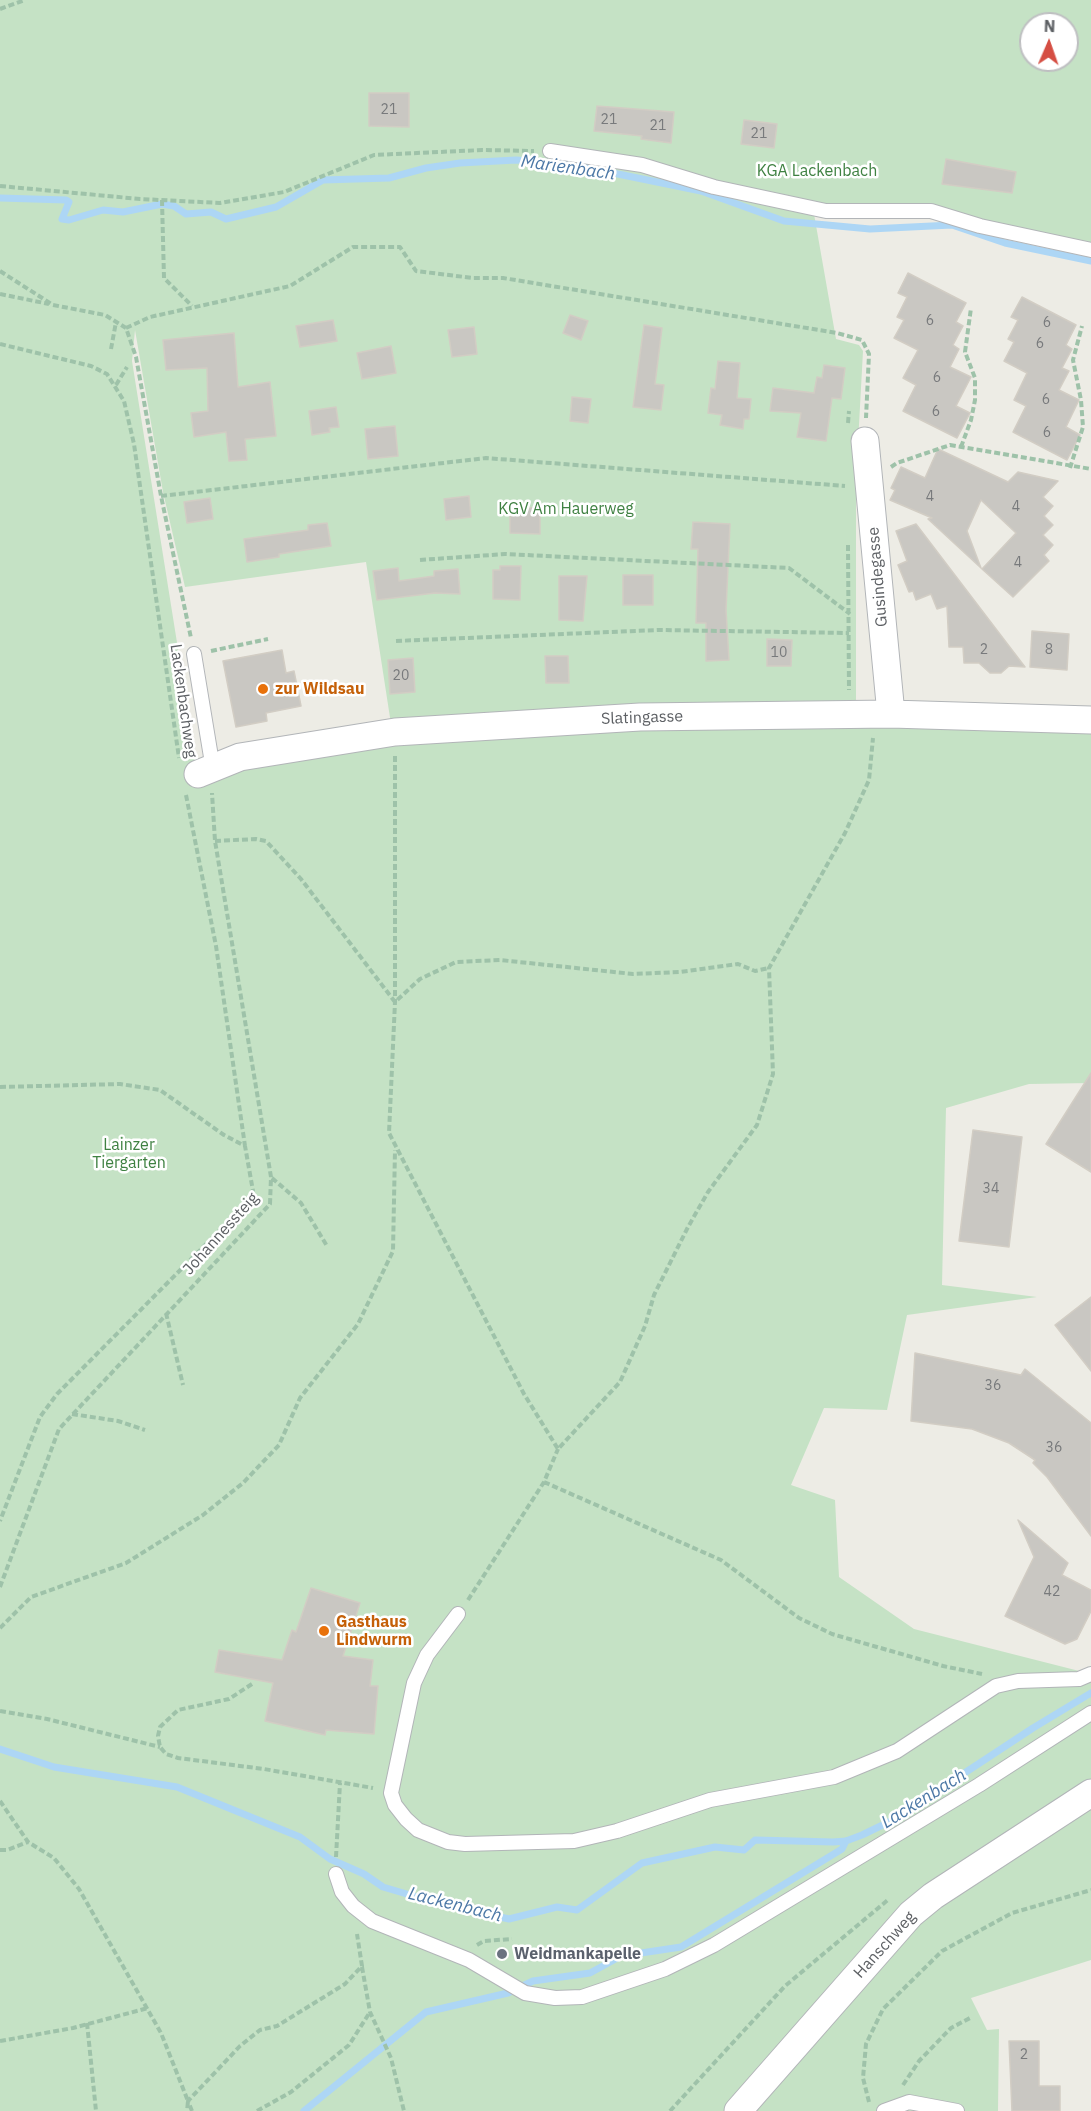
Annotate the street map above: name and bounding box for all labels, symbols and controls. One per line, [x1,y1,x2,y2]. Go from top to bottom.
north arrow [1019,12,1079,72]
text: N [1043,16,1056,36]
house number: 21 [381,102,397,118]
house number: 21 [601,112,617,128]
house number: 21 [650,118,666,134]
house number: 21 [751,126,767,142]
water label: Marienbach [519,151,617,185]
park label: KGA Lackenbach [757,161,877,181]
house number: 6 [926,313,934,329]
house number: 6 [1043,315,1051,331]
house number: 6 [1036,336,1044,352]
house number: 6 [933,370,941,386]
house number: 6 [1042,392,1050,408]
house number: 6 [932,404,940,420]
house number: 6 [1043,425,1051,441]
house number: 4 [926,489,934,505]
park label: KGV Am Hauerweg [498,499,634,519]
house number: 4 [1012,499,1020,515]
street label: Gusindegasse [864,526,892,628]
house number: 4 [1014,555,1022,571]
house number: 2 [980,642,988,658]
house number: 8 [1045,642,1053,658]
street label: Lackenbachweg [165,643,201,759]
house number: 10 [771,645,787,661]
house number: 20 [393,668,409,684]
place label: zur Wildsau [275,679,364,699]
marker: zur Wildsau [256,682,270,696]
street label: Slatingasse [601,707,683,729]
park label: Lainzer Tiergarten [92,1135,166,1173]
house number: 34 [983,1181,999,1197]
street label: Johannessteig [179,1189,263,1279]
house number: 36 [985,1378,1001,1394]
house number: 36 [1046,1440,1062,1456]
house number: 42 [1044,1584,1060,1600]
place label: Gasthaus Lindwurm [336,1612,412,1650]
marker: Gasthaus Lindwurm [317,1624,331,1638]
water label: Lackenbach [878,1764,970,1834]
water label: Lackenbach [406,1883,504,1927]
street label: Hanschweg [850,1908,920,1982]
place label: Weidmankapelle [514,1944,641,1964]
marker: Weidmankapelle [495,1947,509,1961]
house number: 2 [1020,2047,1028,2063]

